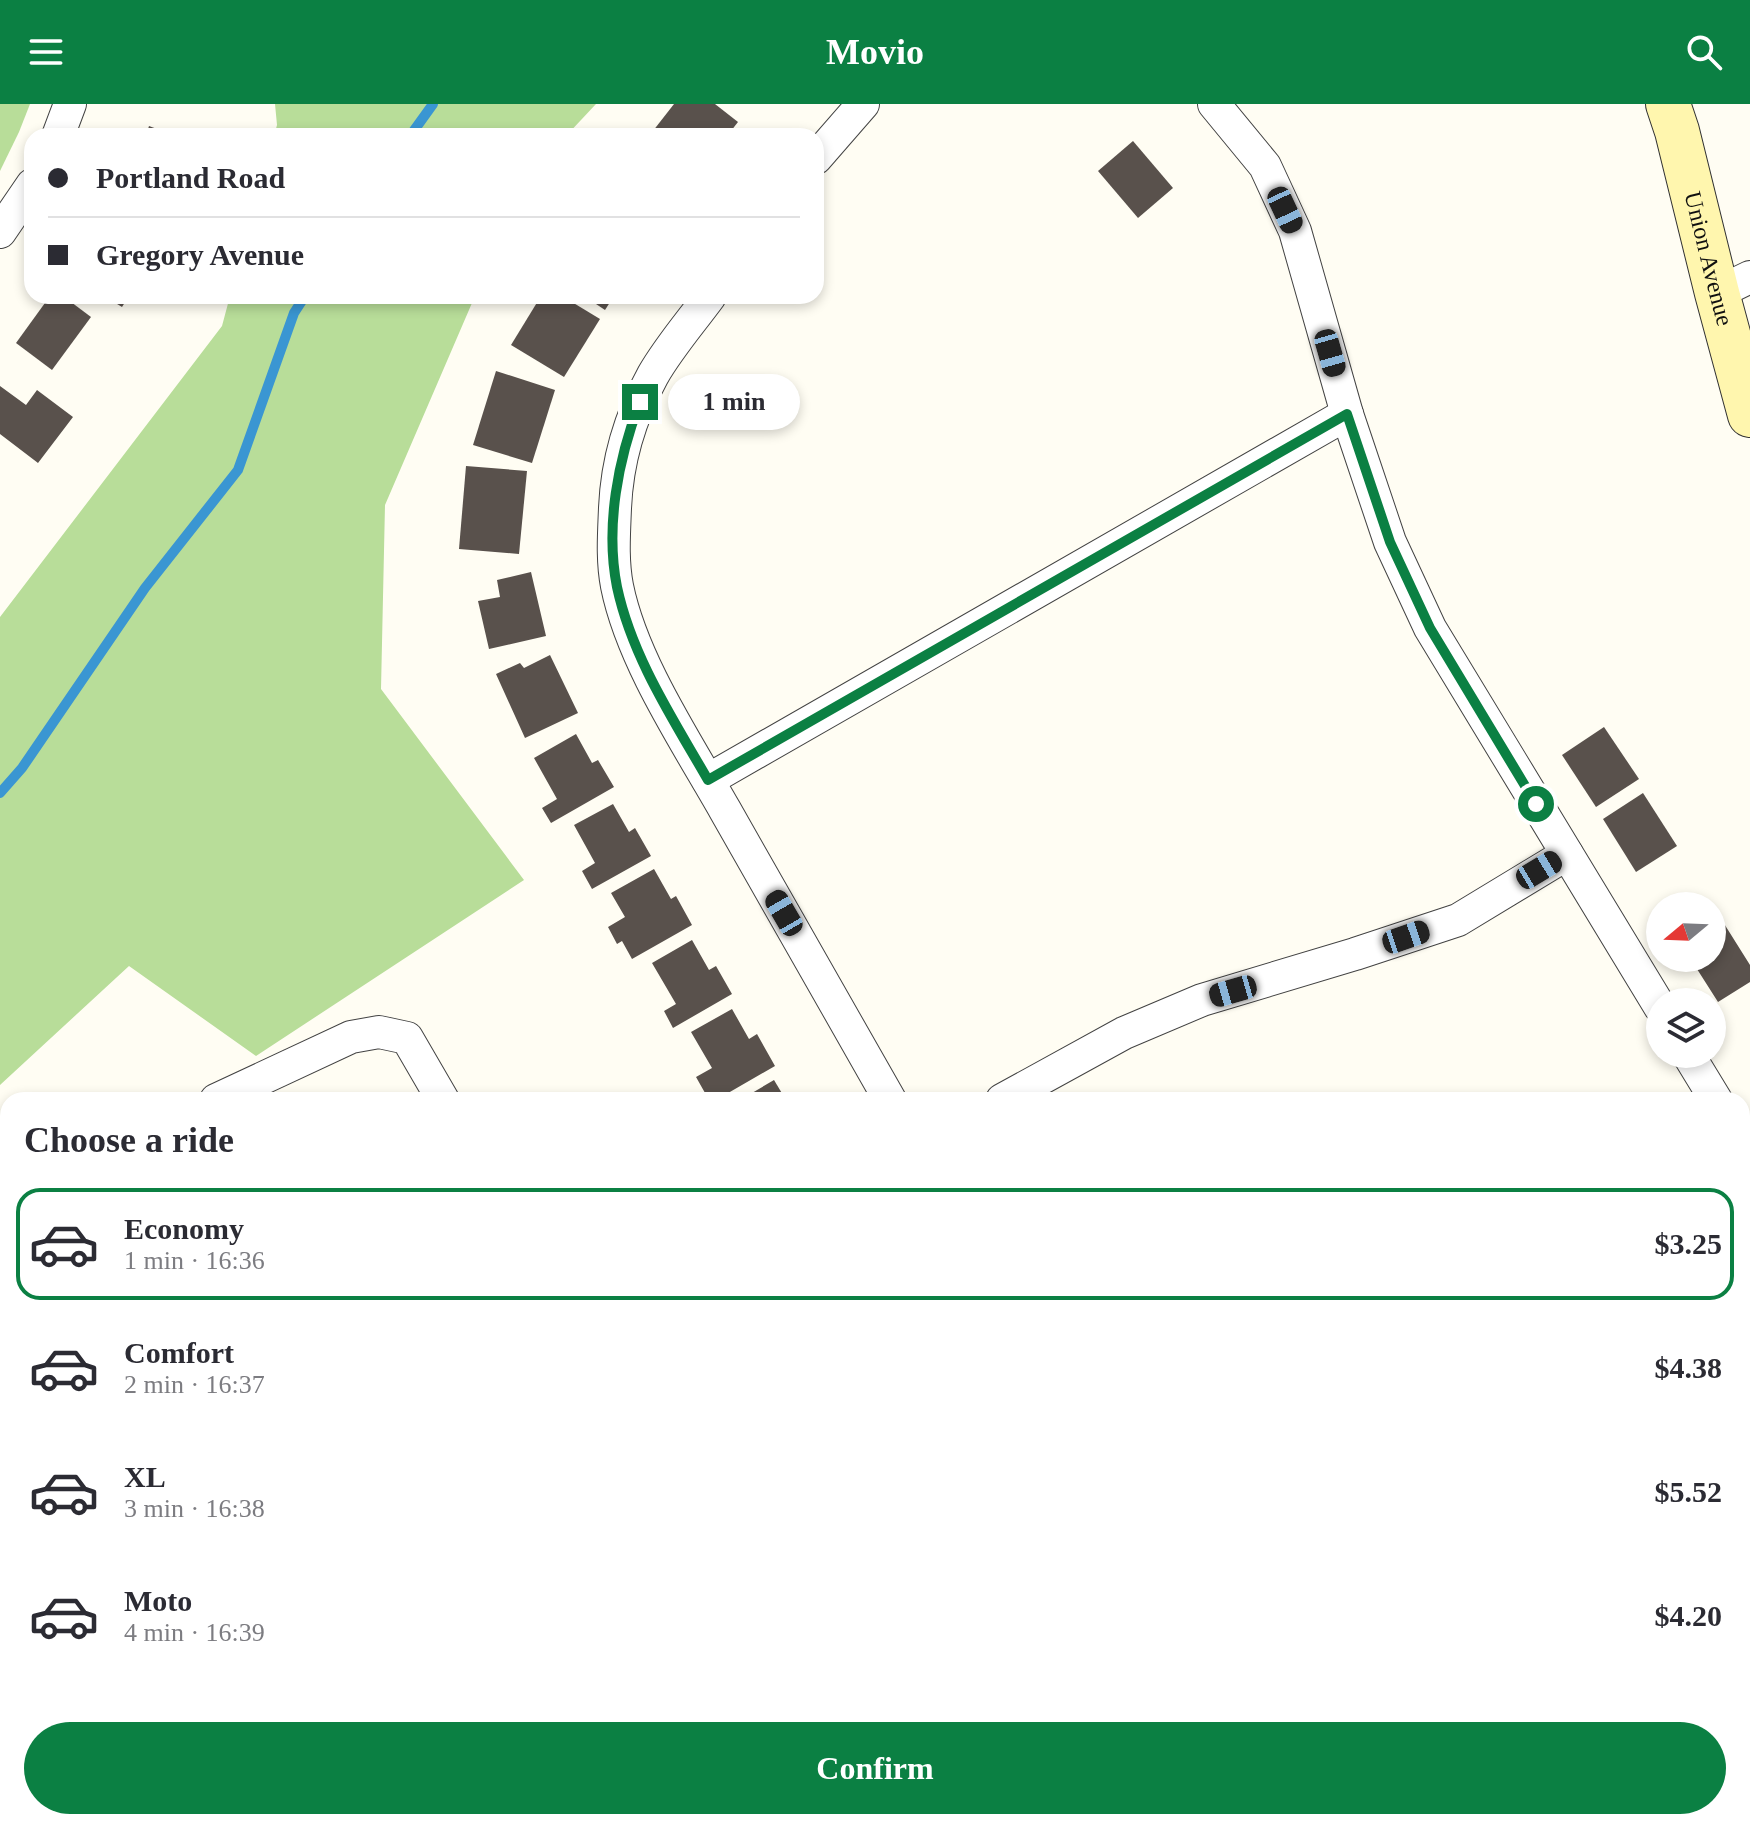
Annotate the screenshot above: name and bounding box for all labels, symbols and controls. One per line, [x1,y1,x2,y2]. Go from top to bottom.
icon: menu [24,30,68,74]
icon: search [1682,30,1726,74]
text: Movio [826,32,924,72]
text: Portland Road [96,161,285,194]
car [1264,183,1306,237]
street label: Union Avenue [1679,189,1738,329]
text: Gregory Avenue [96,238,304,271]
car [1312,327,1348,379]
callout: 1 min [668,374,800,430]
route end [622,384,658,420]
text: 1 min [703,387,765,416]
route start [1518,786,1554,822]
car [1512,847,1566,893]
car [762,886,806,940]
north arrow [1646,892,1726,972]
map controls [1646,892,1726,1068]
car [1379,918,1433,956]
car [1207,973,1259,1009]
button: layers [1646,988,1726,1068]
text: Choose a ride [24,1120,234,1160]
icon: car [28,1208,100,1280]
text: Economy [124,1212,244,1245]
text: $3.25 [1655,1227,1722,1260]
text: 1 min · 16:36 [124,1246,265,1275]
icon: car [28,1332,100,1404]
text: Comfort [124,1336,234,1369]
text: $4.38 [1655,1351,1722,1384]
text: 2 min · 16:37 [124,1370,265,1399]
icon: car [28,1456,100,1528]
text: XL [124,1460,166,1493]
text: $5.52 [1655,1475,1722,1508]
text: 3 min · 16:38 [124,1494,265,1523]
icon: car [28,1580,100,1652]
text: Moto [124,1584,192,1617]
text: $4.20 [1655,1599,1722,1632]
text: 4 min · 16:39 [124,1618,265,1647]
button: Confirm [24,1722,1726,1814]

